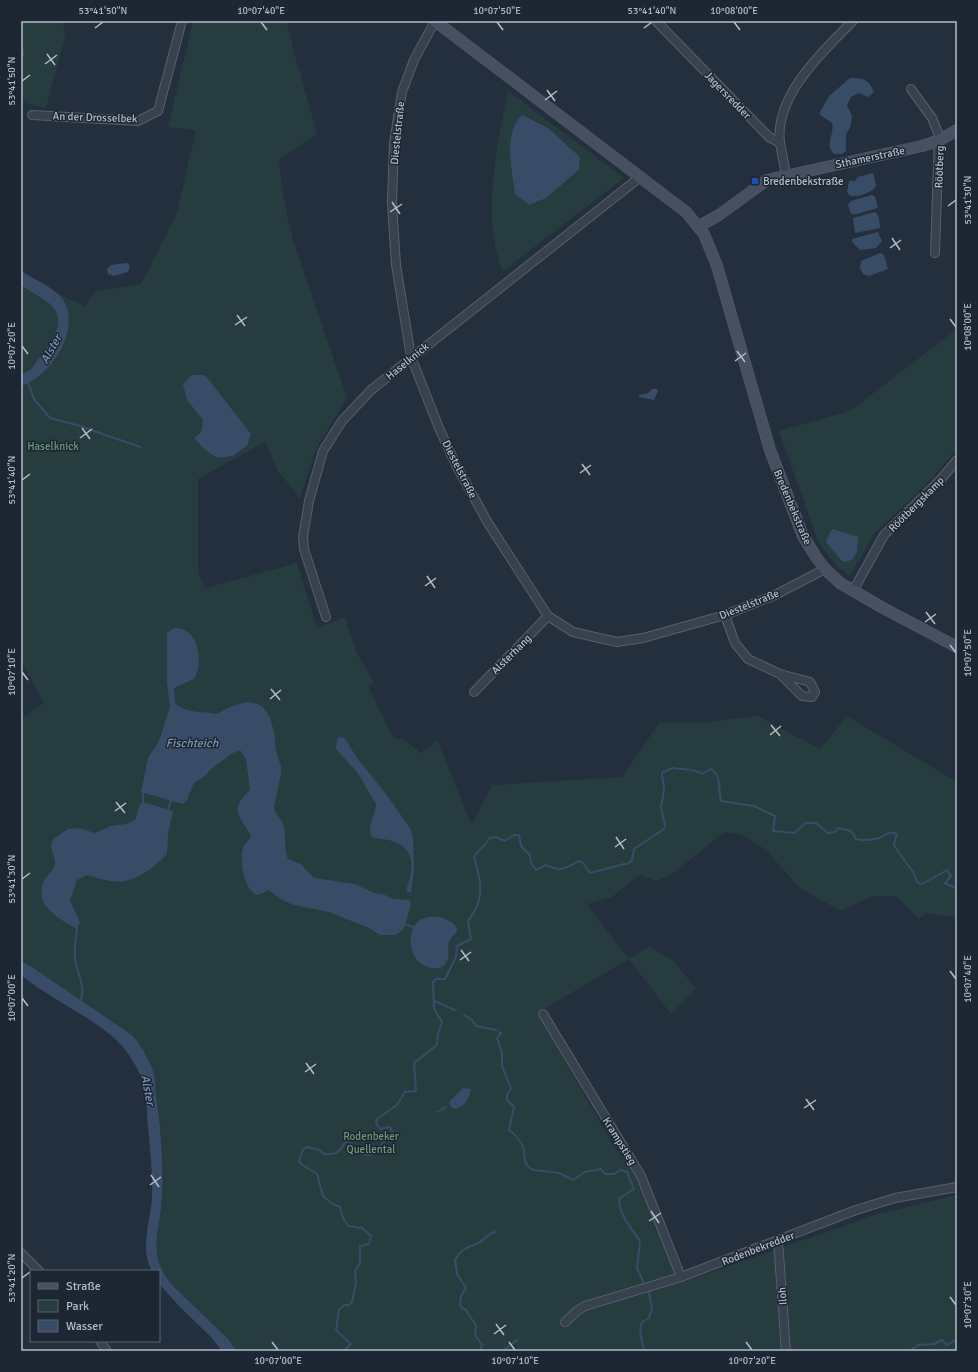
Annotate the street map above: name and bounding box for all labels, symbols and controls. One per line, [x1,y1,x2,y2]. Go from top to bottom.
text: 53°41'50"N [79,5,127,17]
text: 10°07'40"E [237,5,285,17]
text: 10°07'50"E [473,5,521,17]
text: 53°41'40"N [628,5,676,17]
text: 10°08'00"E [710,5,758,17]
text: 53°41'50"N [6,57,18,105]
street label: Jagersredder [702,69,753,122]
street label: Diestelstraße [388,101,407,165]
street label: An der Drosselbek [52,110,138,125]
street label: Sthamerstraße [834,144,906,171]
street label: Röötberg [932,145,947,189]
place label: Bredenbekstraße [763,175,844,188]
marker: Bredenbekstraße [750,176,760,186]
text: 53°41'30"N [962,176,974,224]
text: 10°08'00"E [962,303,974,351]
text: 10°07'20"E [6,322,18,370]
water label: Alster [37,331,66,366]
street label: Haselknick [383,340,432,383]
street label: Diestelstraße [439,438,480,500]
park label: Haselknick [27,440,79,453]
text: 53°41'40"N [6,456,18,504]
street label: Bredenbekstraße [771,468,814,547]
street label: Röötbergskamp [886,474,947,535]
street label: Diestelstraße [717,587,781,622]
text: 10°07'50"E [962,629,974,677]
street label: Alsterhang [489,631,534,677]
text: 10°07'10"E [6,648,18,696]
water label: Fischteich [166,736,219,751]
text: 53°41'30"N [6,855,18,903]
text: 10°07'40"E [962,955,974,1003]
text: 10°07'00"E [6,974,18,1022]
water label: Alster [137,1074,158,1108]
street label: Krampstieg [600,1115,639,1168]
park label: Rodenbeker Quellental [343,1130,399,1156]
street label: Rodenbekredder [720,1229,796,1268]
text: 53°41'20"N [6,1254,18,1302]
legend [30,1270,160,1342]
text: Straße [66,1279,101,1294]
text: 10°07'30"E [962,1281,974,1329]
street label: Iloh [775,1286,790,1306]
text: Park [66,1299,89,1314]
text: Wasser [66,1319,103,1334]
text: 10°07'00"E [254,1355,302,1367]
text: 10°07'10"E [491,1355,539,1367]
text: 10°07'20"E [728,1355,776,1367]

